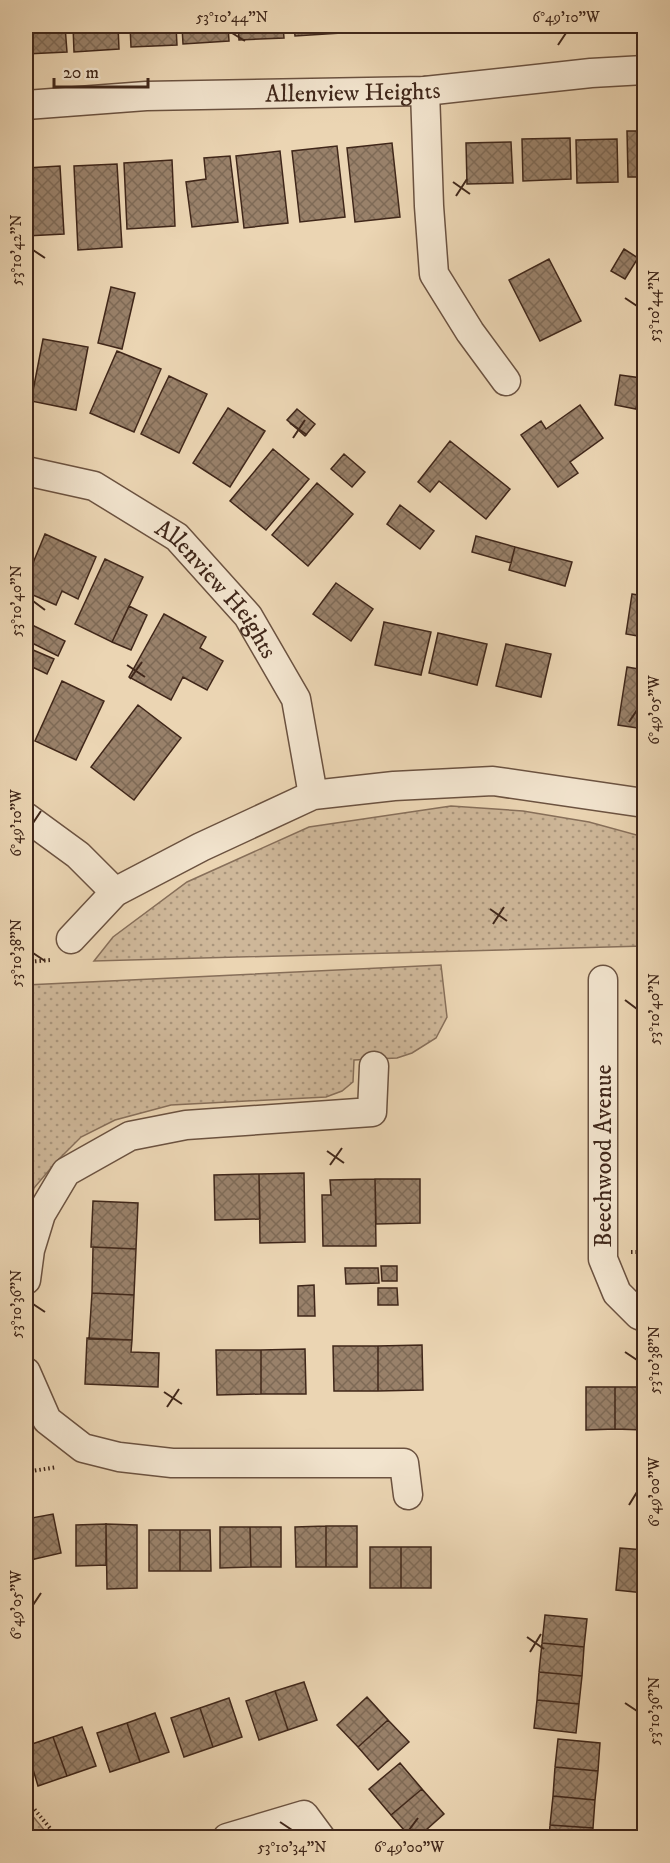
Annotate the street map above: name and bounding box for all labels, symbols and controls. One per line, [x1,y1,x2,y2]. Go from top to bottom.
text: 53°10'44"N [196,8,268,27]
text: 6°49'10"W [532,8,600,27]
scale bar [54,51,148,89]
text: 20 m [63,62,99,84]
street label: Allenview Heights [265,75,442,110]
text: 53°10'42"N [7,215,26,285]
text: 53°10'44"N [645,270,664,342]
street label: Allenview Heights [149,513,283,664]
text: 53°10'40"N [7,565,26,637]
text: 6°49'05"W [645,675,664,745]
text: 6°49'10"W [7,789,26,857]
text: 53°10'38"N [7,919,26,987]
text: 53°10'40"N [645,973,664,1045]
street label: Beechwood Avenue [589,1065,619,1247]
text: 53°10'36"N [7,1270,26,1338]
text: 53°10'38"N [645,1326,664,1394]
text: 6°49'00"W [645,1457,664,1527]
text: 6°49'05"W [7,1570,26,1640]
text: 53°10'36"N [645,1677,664,1745]
text: 53°10'34"N [257,1838,327,1857]
text: 6°49'00"W [374,1838,444,1857]

